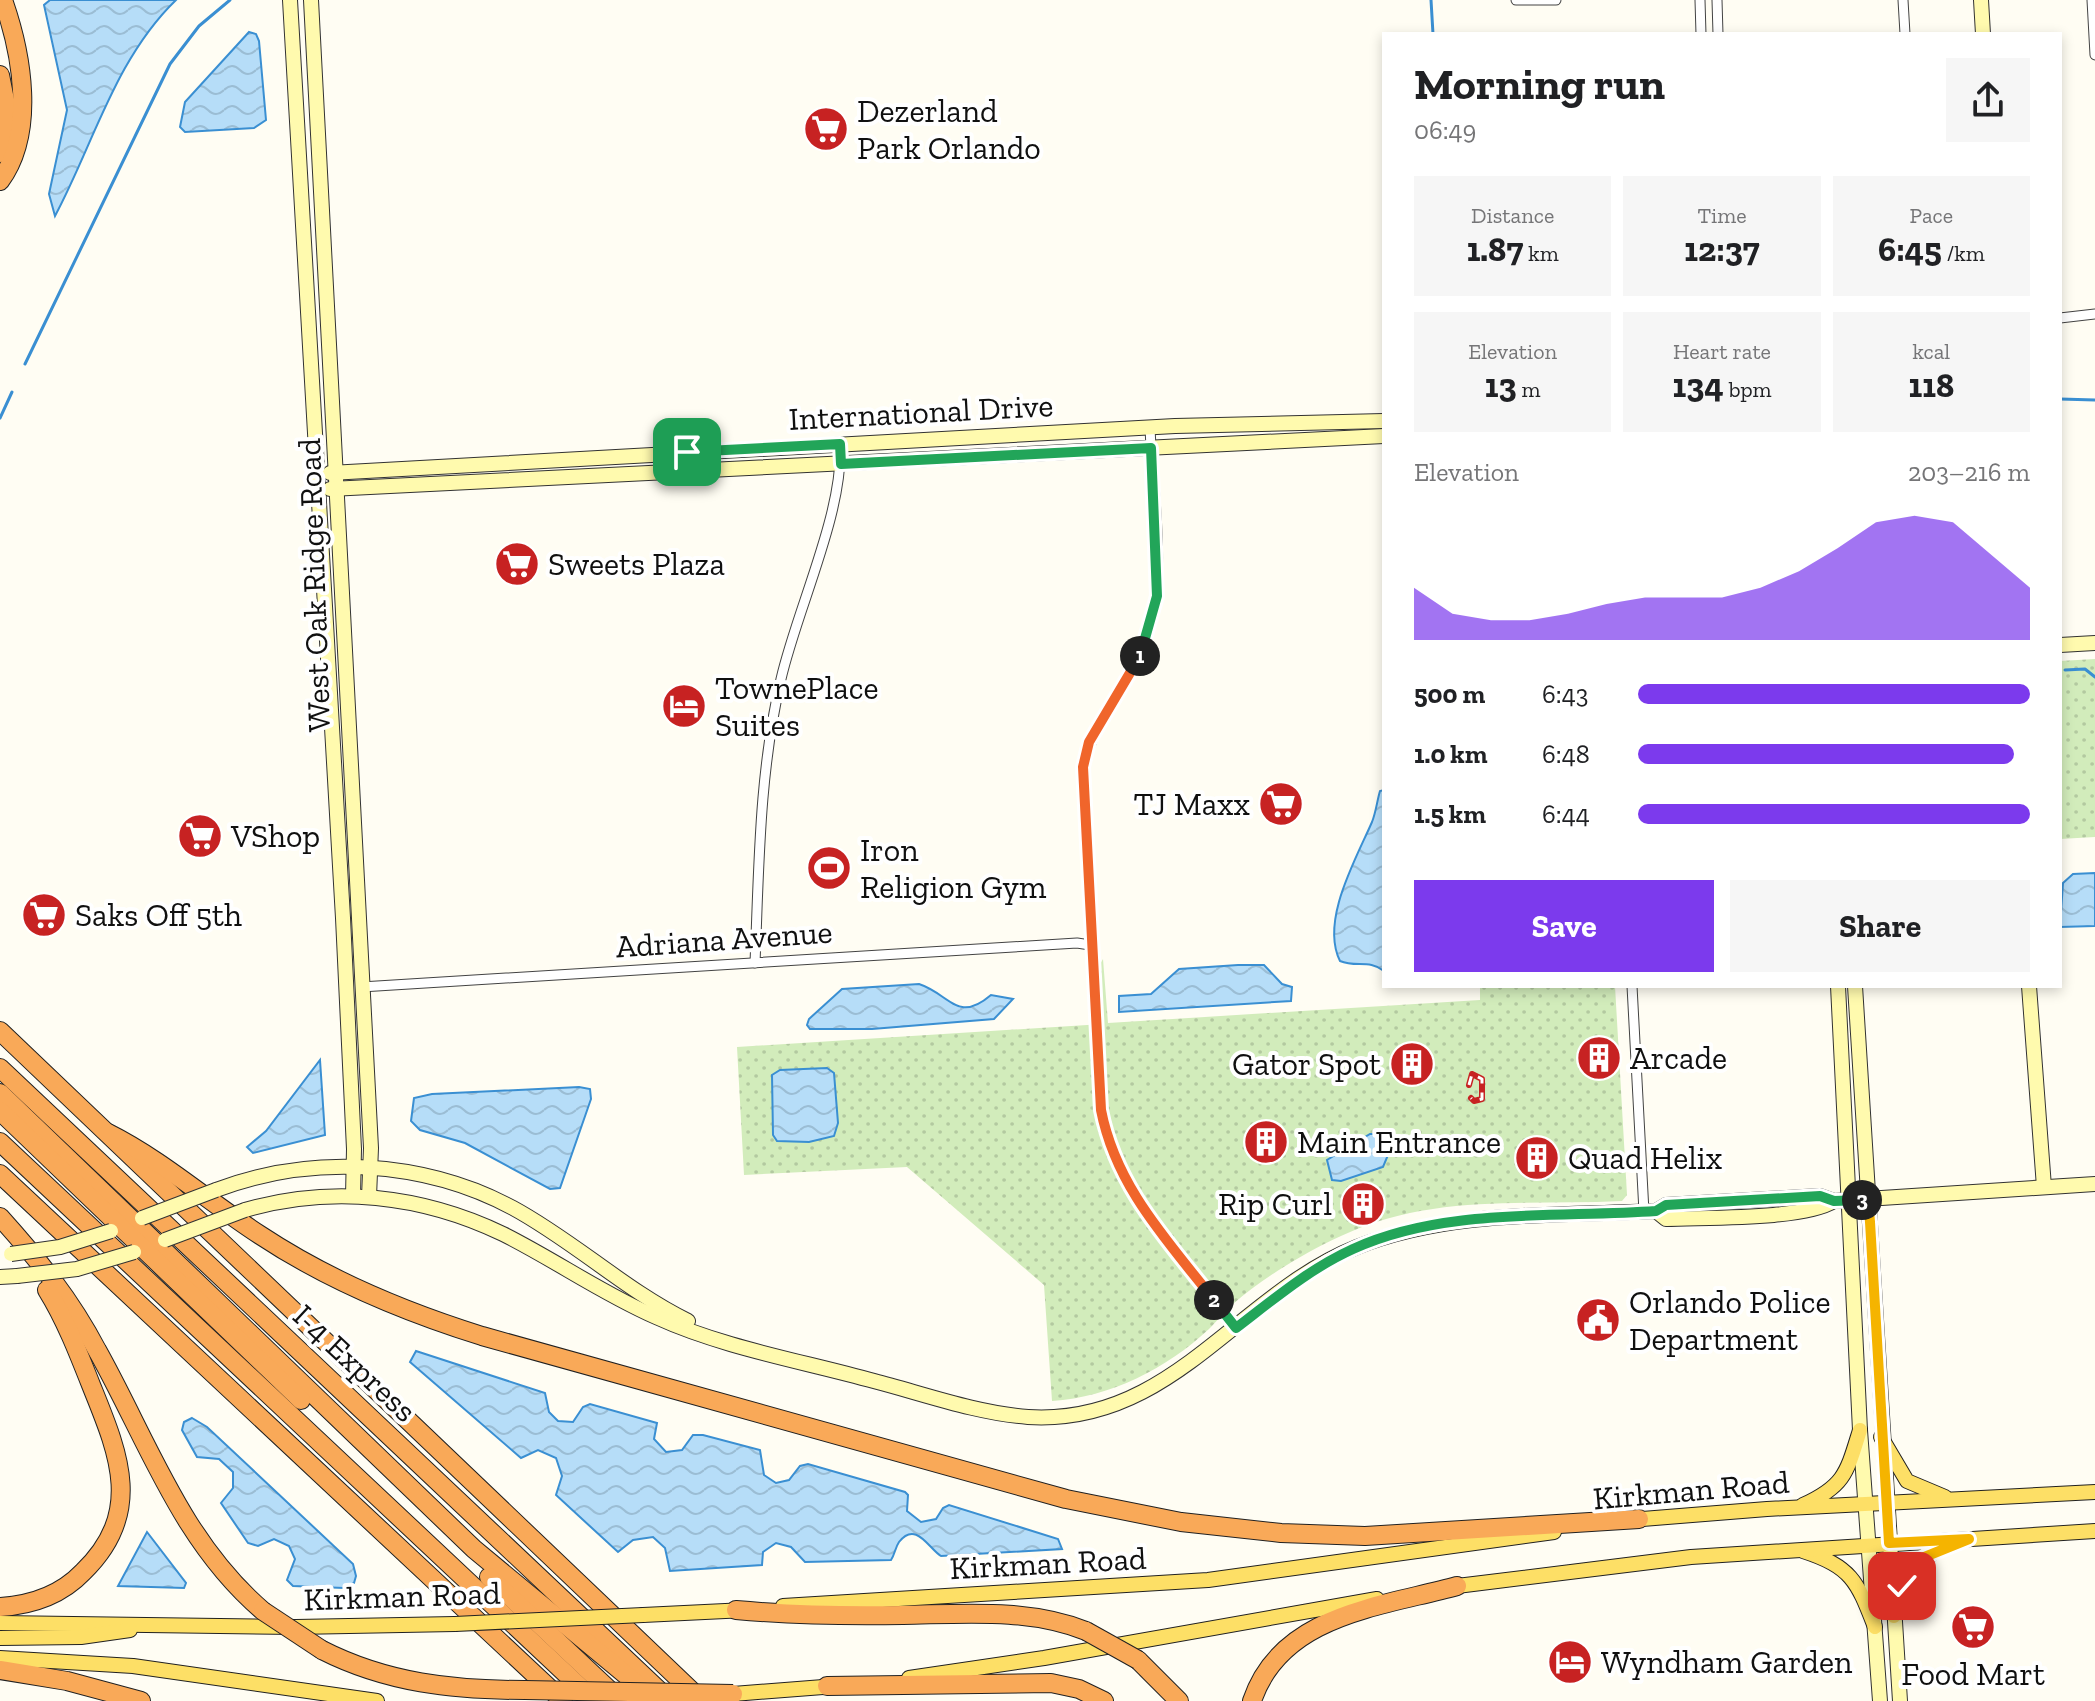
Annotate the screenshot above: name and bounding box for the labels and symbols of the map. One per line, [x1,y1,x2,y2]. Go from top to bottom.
place label: Dezerland Park Orlando [857,92,1041,167]
supermarket icon: Dezerland Park Orlando [802,105,850,153]
street label: International Drive [788,386,1054,438]
pin [653,418,721,486]
street label: West Oak Ridge Road [290,437,338,733]
supermarket icon: Sweets Plaza [493,540,541,588]
place label: Sweets Plaza [548,545,725,583]
pin: 1 [1120,636,1160,676]
place label: TownePlace Suites [715,669,878,744]
hotel icon: TownePlace Suites [660,682,708,730]
supermarket icon: TJ Maxx [1257,780,1305,828]
place label: TJ Maxx [1133,785,1250,823]
supermarket icon: VShop [176,812,224,860]
place label: VShop [230,817,320,855]
place label: Iron Religion Gym [860,831,1047,906]
sports icon: Iron Religion Gym [805,844,853,892]
supermarket icon: Saks Off 5th [20,891,68,939]
place label: Saks Off 5th [75,896,242,934]
street label: Adriana Avenue [614,912,834,966]
building icon: Arcade [1575,1034,1623,1082]
place label: Arcade [1630,1039,1727,1077]
building icon: Gator Spot [1388,1040,1436,1088]
place label: Gator Spot [1232,1045,1381,1083]
building icon: Main Entrance [1242,1118,1290,1166]
place label: Main Entrance [1297,1123,1501,1161]
building icon: Quad Helix [1513,1134,1561,1182]
place label: Quad Helix [1568,1139,1722,1177]
building icon: Rip Curl [1339,1180,1387,1228]
pin: 3 [1842,1180,1882,1220]
place label: Rip Curl [1218,1185,1332,1223]
pin: 2 [1194,1280,1234,1320]
place label: Orlando Police Department [1629,1283,1830,1358]
street label: I-4 Express [286,1296,424,1430]
public building icon: Orlando Police Department [1574,1296,1622,1344]
street label: Kirkman Road [1591,1462,1791,1518]
street label: Kirkman Road [949,1539,1148,1587]
pin [1868,1552,1936,1620]
street label: Kirkman Road [303,1574,501,1618]
supermarket icon: Food Mart [1949,1603,1997,1651]
hotel icon: Wyndham Garden [1546,1638,1594,1686]
place label: Wyndham Garden [1601,1643,1853,1681]
place label: Food Mart [1901,1655,2045,1693]

